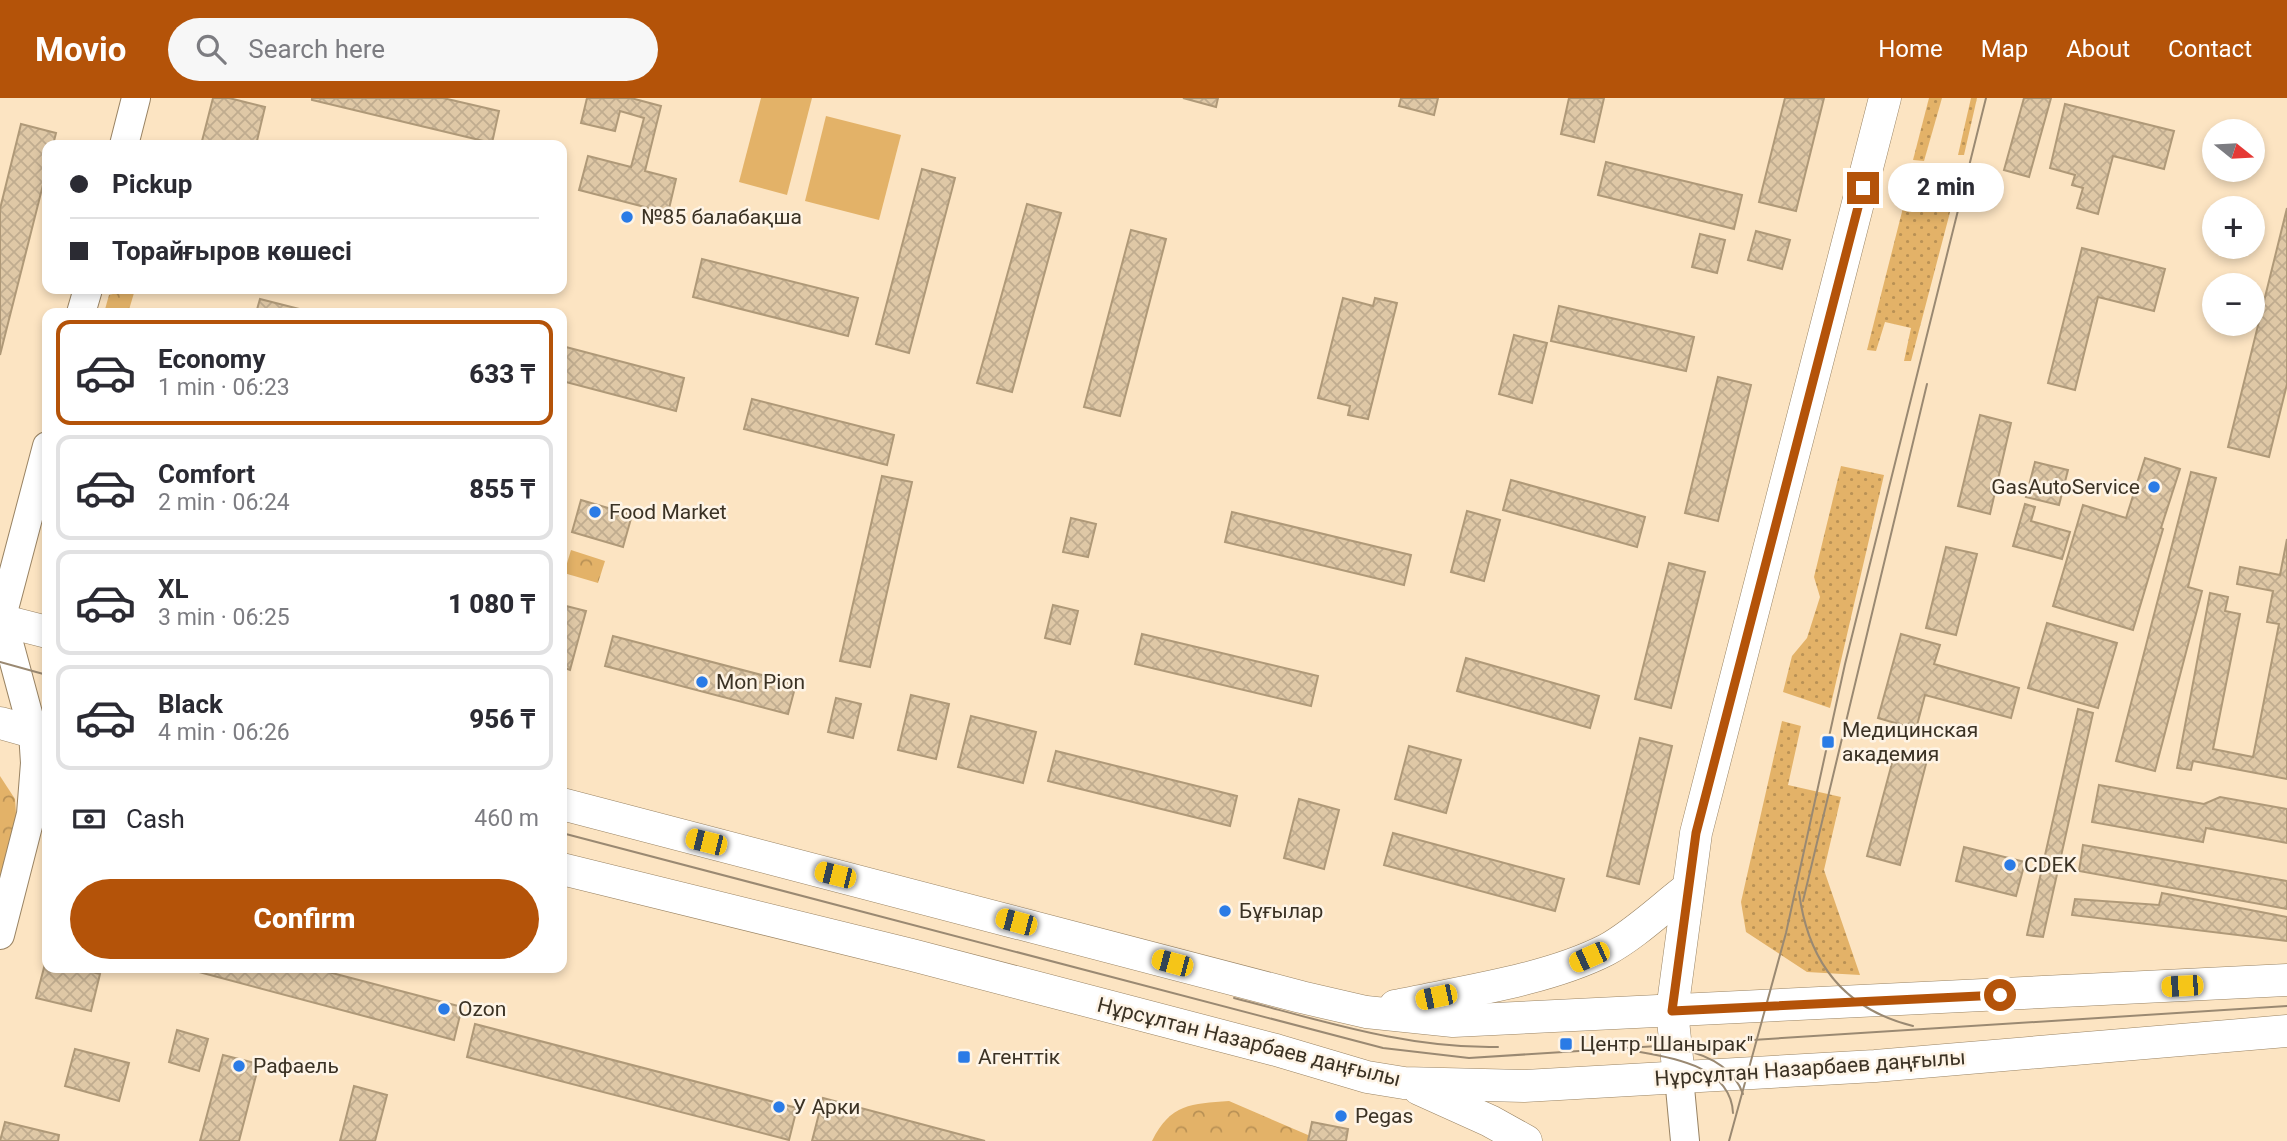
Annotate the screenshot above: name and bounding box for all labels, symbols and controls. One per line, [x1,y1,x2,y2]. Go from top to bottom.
search box [168,18,658,81]
text: Movio [35,30,126,69]
icon: search [192,30,230,68]
text: Search here [248,34,385,64]
text: Home [1878,35,1943,63]
text: Map [1981,35,2028,63]
text: About [2066,35,2130,63]
text: Contact [2168,35,2252,63]
north arrow [2202,119,2264,182]
map controls [2202,119,2265,336]
callout: 2 min [1888,164,2003,212]
text: Pickup [112,169,192,199]
route end [1847,172,1879,204]
text: 2 min [1917,174,1975,201]
button: + [2202,196,2265,259]
place label: №85 балабақша [641,205,802,229]
marker: №85 балабақша [619,209,635,225]
text: Торайғыров көшесі [112,236,352,266]
button: − [2202,273,2265,336]
icon: car [74,341,137,404]
text: Economy [158,344,265,374]
text: 633 ₸ [469,359,535,389]
text: 1 min · 06:23 [158,374,290,401]
icon: car [74,456,137,519]
text: Comfort [158,459,255,489]
text: 855 ₸ [469,474,535,504]
place label: GasAutoService [1991,475,2140,499]
marker: GasAutoService [2146,479,2162,495]
text: 2 min · 06:24 [158,489,290,516]
place label: Food Market [609,500,727,524]
marker: Food Market [587,504,603,520]
icon: car [74,571,137,634]
text: XL [158,574,189,604]
text: 1 080 ₸ [448,589,535,619]
text: 3 min · 06:25 [158,604,290,631]
place label: Mon Pion [716,670,805,694]
marker: Mon Pion [694,674,710,690]
icon: car [74,686,137,749]
text: Black [158,689,223,719]
text: 956 ₸ [469,704,535,734]
place label: Медицинская академия [1842,718,1978,766]
text: 4 min · 06:26 [158,719,290,746]
marker: Медицинская академия [1820,734,1836,750]
icon: cash [70,800,108,838]
text: Cash [126,804,185,834]
text: 460 m [474,805,539,832]
car [684,827,729,857]
place label: CDEK [2024,853,2077,877]
marker: CDEK [2002,857,2018,873]
car [813,860,858,890]
button: Confirm [70,879,539,959]
place label: Бұғылар [1239,899,1323,923]
marker: Бұғылар [1217,903,1233,919]
car [993,906,1040,938]
car [1566,939,1613,975]
car [1149,947,1196,979]
car [2161,974,2204,998]
route start [1984,979,2016,1011]
car [1414,982,1459,1012]
street label: Нұрсұлтан Назарбаев даңғылы [1095,993,1403,1091]
place label: Ozon [458,997,506,1021]
marker: Ozon [436,1001,452,1017]
place label: Центр "Шанырак" [1580,1032,1753,1056]
marker: Центр "Шанырак" [1558,1036,1574,1052]
place label: Агенттік [978,1045,1061,1069]
street label: Нұрсұлтан Назарбаев даңғылы [1654,1045,1966,1091]
marker: Агенттік [956,1049,972,1065]
place label: Рафаель [253,1054,339,1078]
marker: Рафаель [231,1058,247,1074]
place label: У Арки [793,1095,860,1119]
marker: У Арки [771,1099,787,1115]
place label: Pegas [1355,1104,1413,1128]
marker: Pegas [1333,1108,1349,1124]

